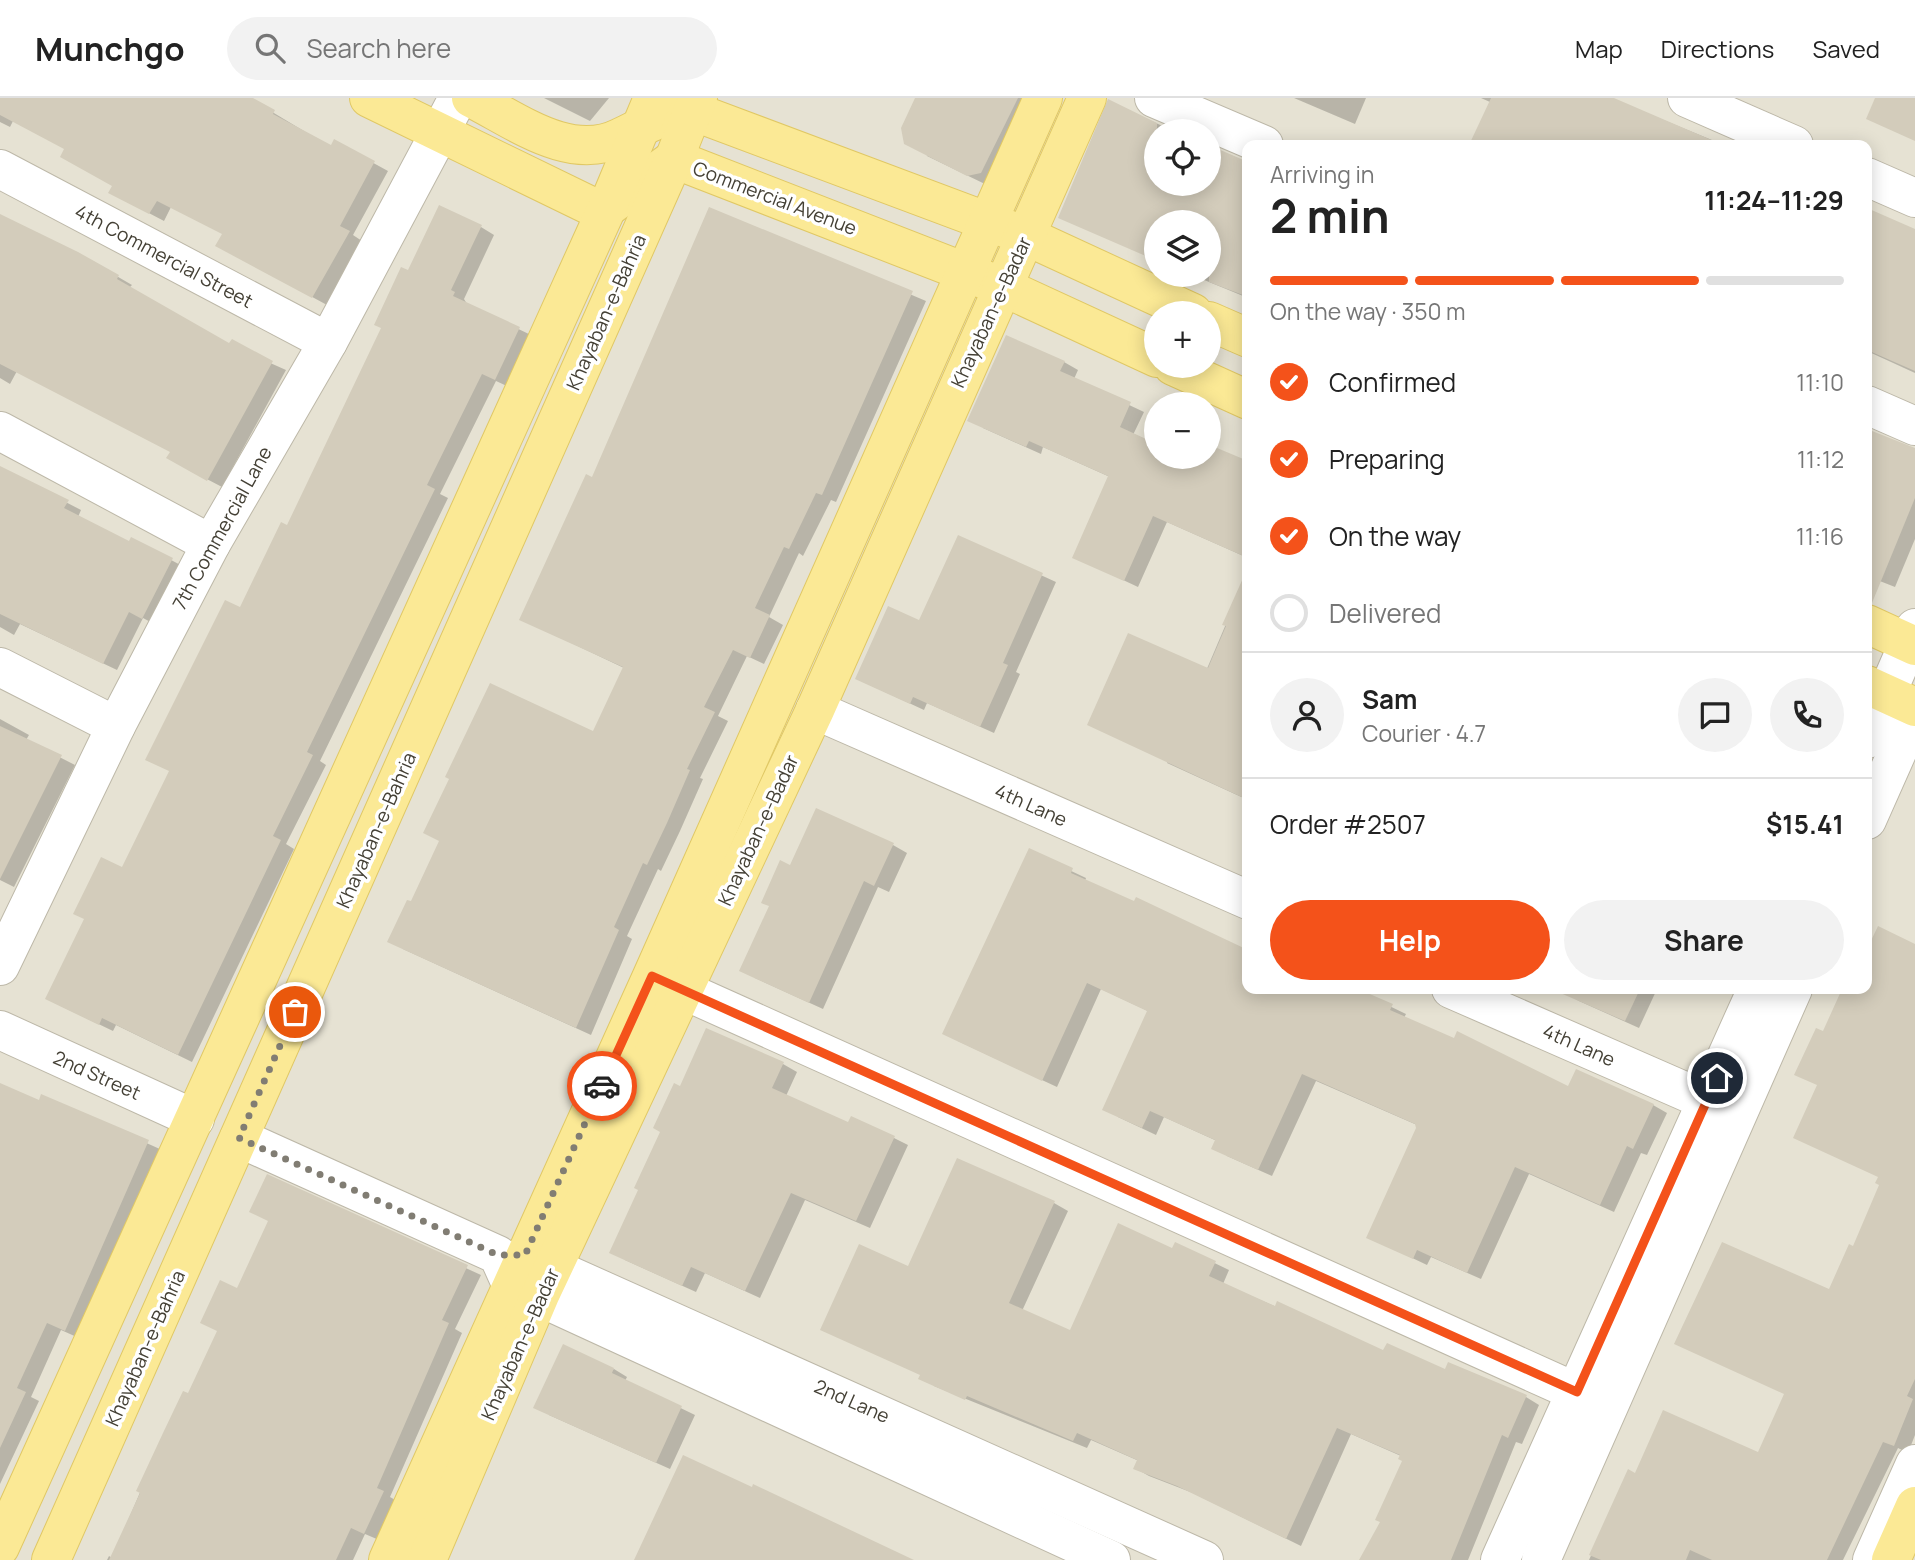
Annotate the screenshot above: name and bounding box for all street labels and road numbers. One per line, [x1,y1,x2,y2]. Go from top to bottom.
street label: Commercial Avenue [689,155,861,241]
street label: 4th Commercial Street [71,198,257,314]
street label: Khayaban-e-Bahria [560,230,652,394]
street label: Khayaban-e-Badar [945,232,1037,392]
street label: 7th Commercial Lane [166,442,278,614]
street label: Khayaban-e-Bahria [330,748,422,912]
street label: Khayaban-e-Badar [712,750,804,910]
street label: 4th Lane [991,778,1071,832]
street label: 4th Lane [1539,1018,1619,1072]
street label: 2nd Street [49,1044,145,1106]
street label: Khayaban-e-Badar [475,1264,565,1424]
street label: Khayaban-e-Bahria [99,1266,191,1430]
street label: 2nd Lane [810,1373,894,1429]

